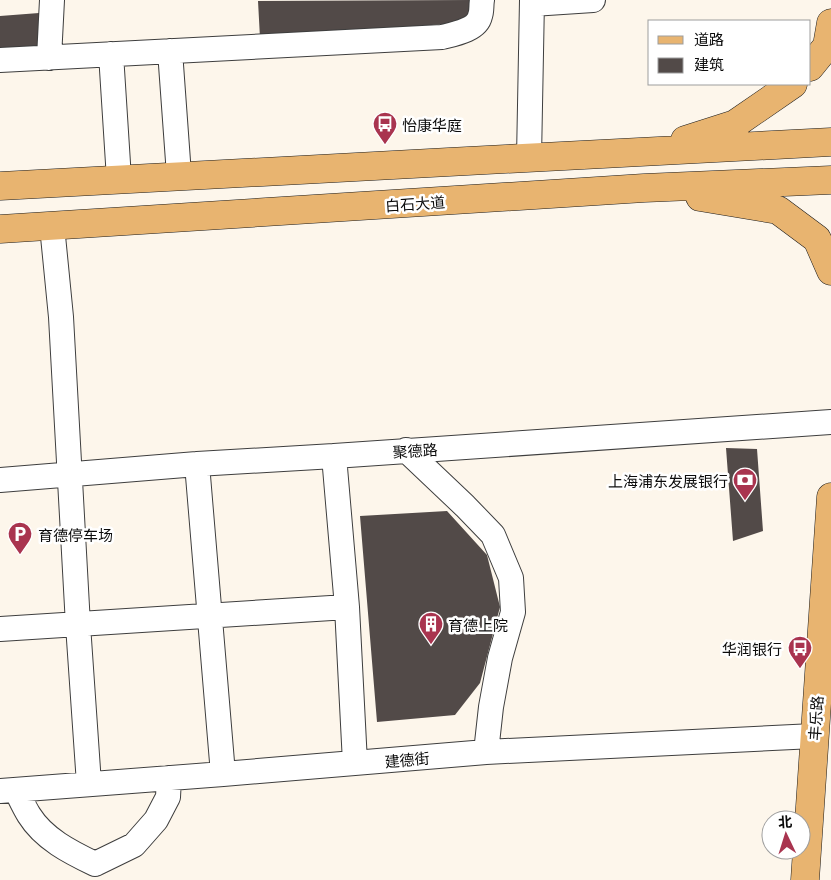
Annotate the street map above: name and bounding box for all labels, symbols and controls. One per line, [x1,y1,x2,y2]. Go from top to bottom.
legend [648,20,811,85]
text: 道路 [694,27,724,50]
text: 建筑 [694,52,724,75]
bus stop icon: 怡康华庭 [372,111,398,145]
place label: 怡康华庭 [402,113,462,136]
street label: 白石大道 [384,189,446,217]
street label: 聚德路 [392,437,438,463]
bank icon: 上海浦东发展银行 [732,467,758,501]
place label: 上海浦东发展银行 [608,469,728,492]
parking icon: 育德停车场 [7,521,33,555]
place label: 育德停车场 [38,523,113,546]
building icon: 育德上院 [418,611,444,645]
place label: 育德上院 [448,613,508,636]
bus stop icon: 华润银行 [787,635,813,669]
place label: 华润银行 [722,637,782,660]
street label: 丰乐路 [802,695,828,741]
street label: 建德街 [384,746,430,772]
north arrow [761,810,811,860]
text: 北 [777,811,793,831]

